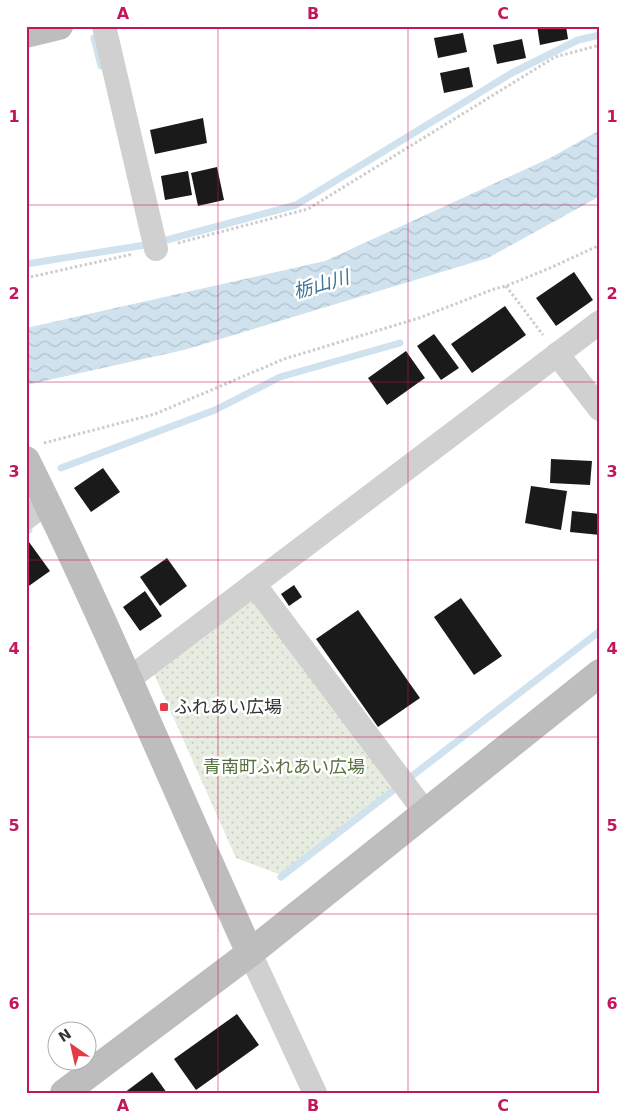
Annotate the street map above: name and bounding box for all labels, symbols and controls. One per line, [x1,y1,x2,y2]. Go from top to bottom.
text: A [117,4,130,23]
text: B [307,4,319,23]
text: C [497,4,509,23]
text: 1 [8,107,20,126]
text: 1 [606,107,618,126]
water label: 栃山川 [291,265,353,302]
text: 2 [8,284,20,303]
text: 2 [606,284,618,303]
text: 3 [8,462,20,481]
text: 3 [606,462,618,481]
text: 4 [8,639,20,658]
text: 4 [606,639,618,658]
place label: ふれあい広場 [174,696,282,717]
marker: ふれあい広場 [158,701,170,713]
park label: 青南町ふれあい広場 [203,756,365,777]
text: 5 [8,816,20,835]
text: 5 [606,816,618,835]
text: 6 [8,994,20,1013]
text: 6 [606,994,618,1013]
north arrow [48,1022,98,1072]
text: N [55,1025,74,1045]
text: A [117,1096,130,1115]
text: B [307,1096,319,1115]
text: C [497,1096,509,1115]

